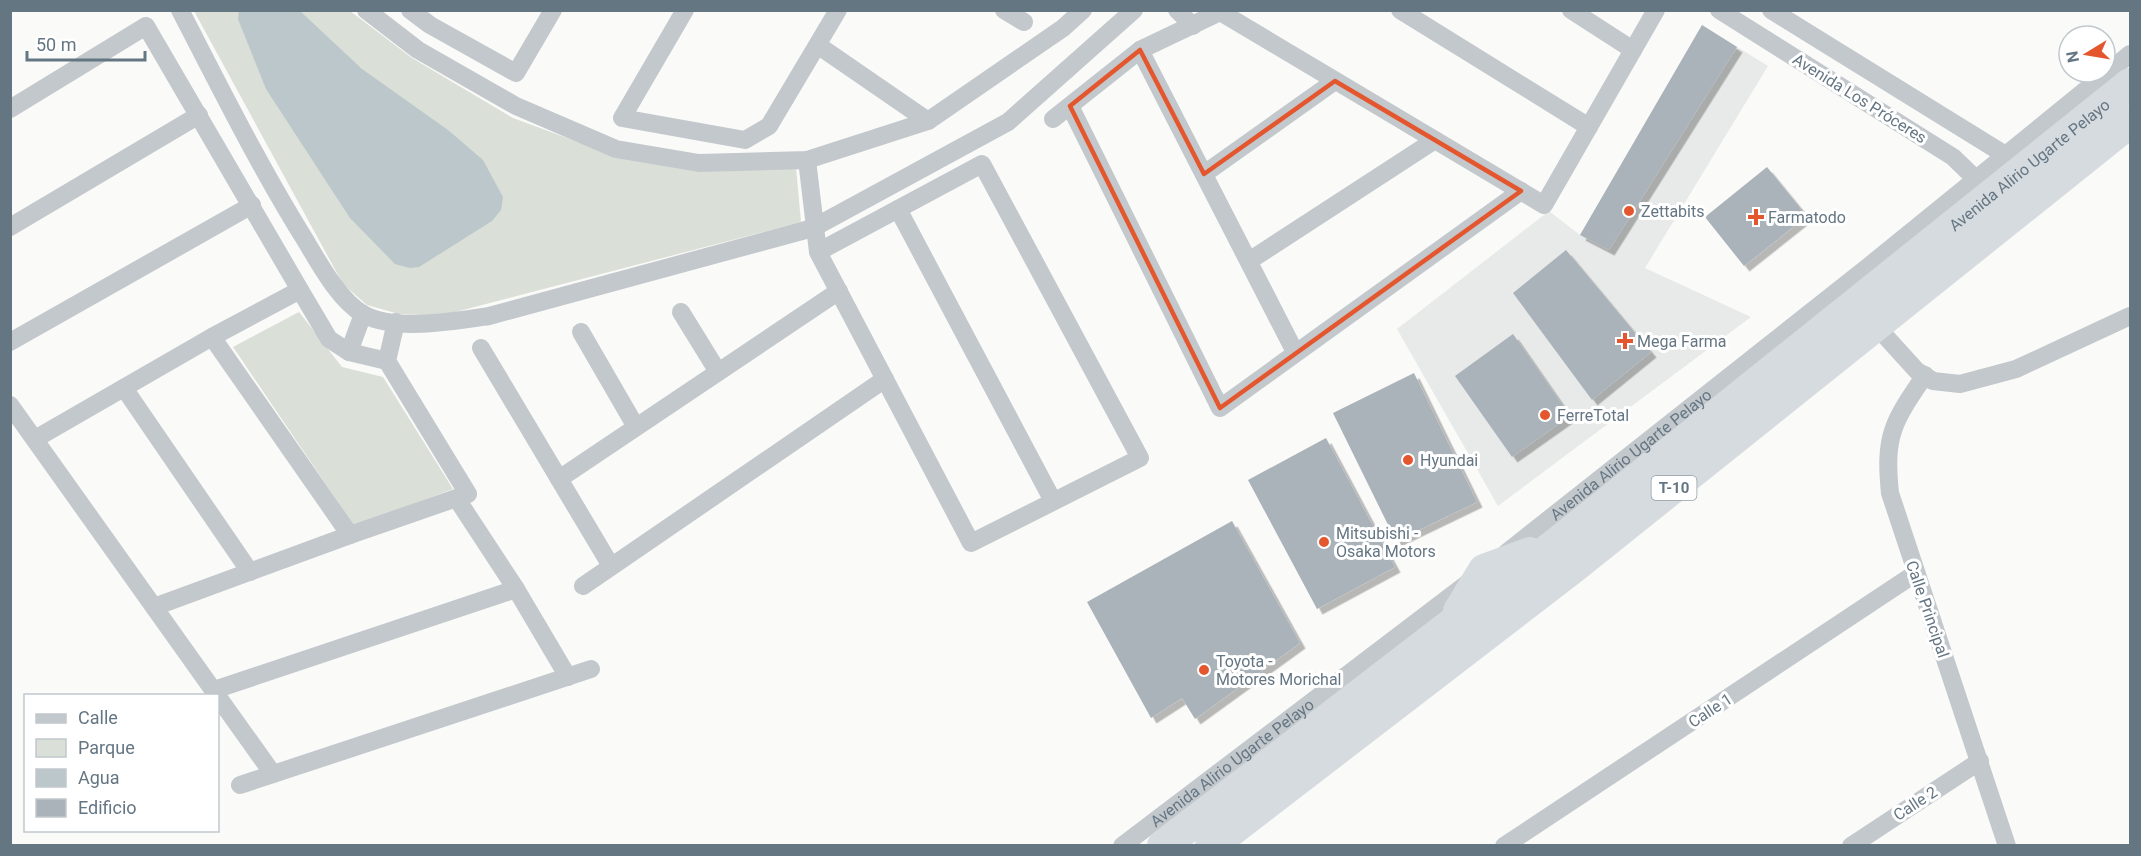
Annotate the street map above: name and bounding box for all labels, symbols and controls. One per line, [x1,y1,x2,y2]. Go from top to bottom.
scale bar [27,24,146,62]
north arrow [2057,24,2117,84]
text: 50 m [36,34,76,55]
text: N [2062,49,2083,64]
street label: Avenida Los Próceres [1789,50,1930,147]
street label: Avenida Alirio Ugarte Pelayo [1945,95,2114,235]
place label: Zettabits [1641,202,1704,221]
marker: Zettabits [1622,204,1636,218]
place label: Farmatodo [1768,208,1846,227]
marker: Farmatodo [1749,210,1763,224]
place label: Mega Farma [1637,332,1727,351]
marker: Mega Farma [1618,334,1632,348]
street label: Avenida Alirio Ugarte Pelayo [1547,385,1716,524]
place label: FerreTotal [1557,406,1629,425]
marker: FerreTotal [1538,408,1552,422]
place label: Hyundai [1420,451,1478,470]
marker: Hyundai [1401,453,1415,467]
road number: T-10 [1652,476,1696,500]
place label: Mitsubishi - Osaka Motors [1336,524,1436,561]
marker: Mitsubishi - Osaka Motors [1317,535,1331,549]
street label: Calle Principal [1902,558,1953,660]
place label: Toyota - Motores Morichal [1216,652,1341,689]
marker: Toyota - Motores Morichal [1197,663,1211,677]
street label: Calle 1 [1685,689,1736,732]
legend [24,694,219,832]
street label: Avenida Alirio Ugarte Pelayo [1147,695,1318,831]
text: Calle [78,707,118,728]
text: Parque [78,737,135,758]
text: Agua [78,767,120,788]
street label: Calle 2 [1890,782,1941,825]
text: Edificio [78,797,137,818]

